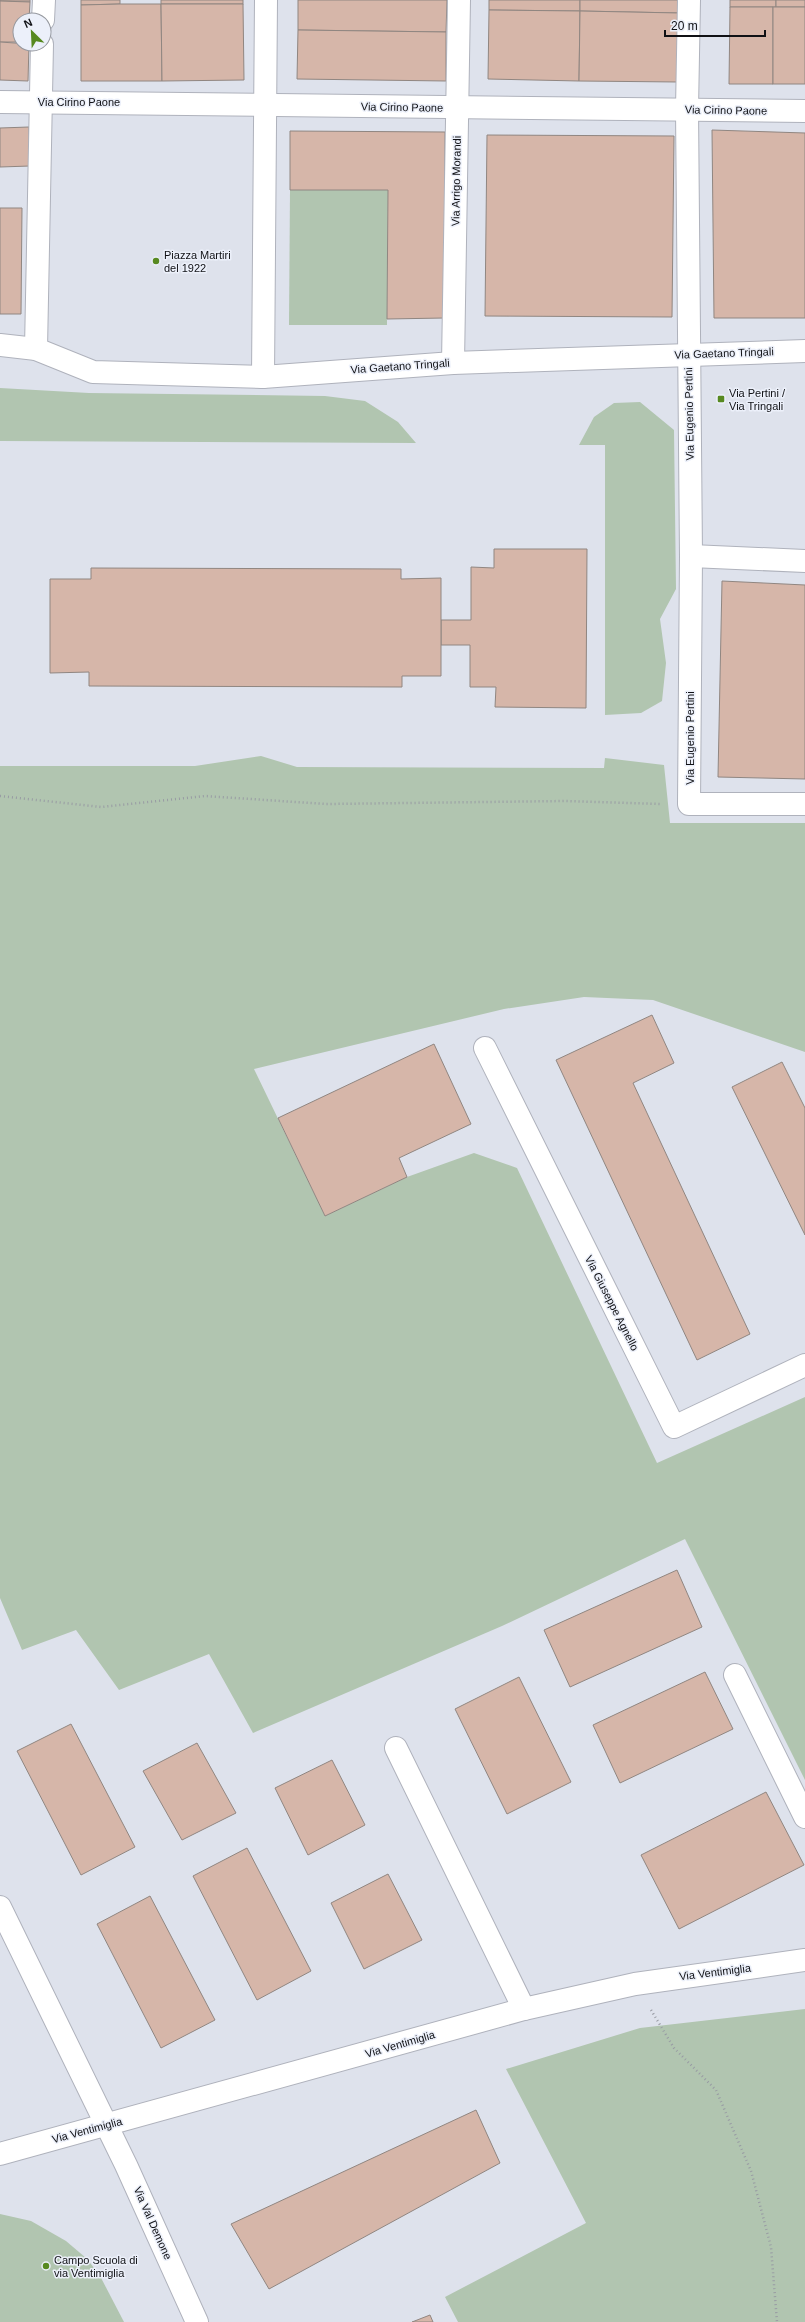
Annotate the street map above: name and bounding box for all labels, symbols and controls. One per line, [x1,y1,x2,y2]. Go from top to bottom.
north arrow [12,12,52,52]
scale bar [665,12,765,38]
text: N [22,16,34,30]
text: 20 m [671,19,698,33]
street label: Via Cirino Paone [38,96,120,108]
street label: Via Cirino Paone [361,100,443,114]
street label: Via Cirino Paone [685,103,767,117]
street label: Via Arrigo Morandi [449,136,463,226]
place label: Piazza Martiri del 1922 [164,249,231,274]
marker: Piazza Martiri del 1922 [151,256,161,266]
street label: Via Gaetano Tringali [674,345,774,361]
street label: Via Gaetano Tringali [350,357,450,375]
street label: Via Eugenio Pertini [682,367,696,461]
place label: Via Pertini / Via Tringali [729,387,786,412]
marker: Via Pertini / Via Tringali [716,394,726,404]
street label: Via Eugenio Pertini [684,691,696,785]
street label: Via Giuseppe Agnello [583,1253,641,1353]
street label: Via Ventimiglia [679,1962,752,1982]
street label: Via Ventimiglia [364,2028,437,2060]
street label: Via Ventimiglia [51,2115,124,2145]
street label: Via Val Demone [132,2185,174,2261]
place label: Campo Scuola di via Ventimiglia [54,2254,138,2279]
marker: Campo Scuola di via Ventimiglia [41,2261,51,2271]

